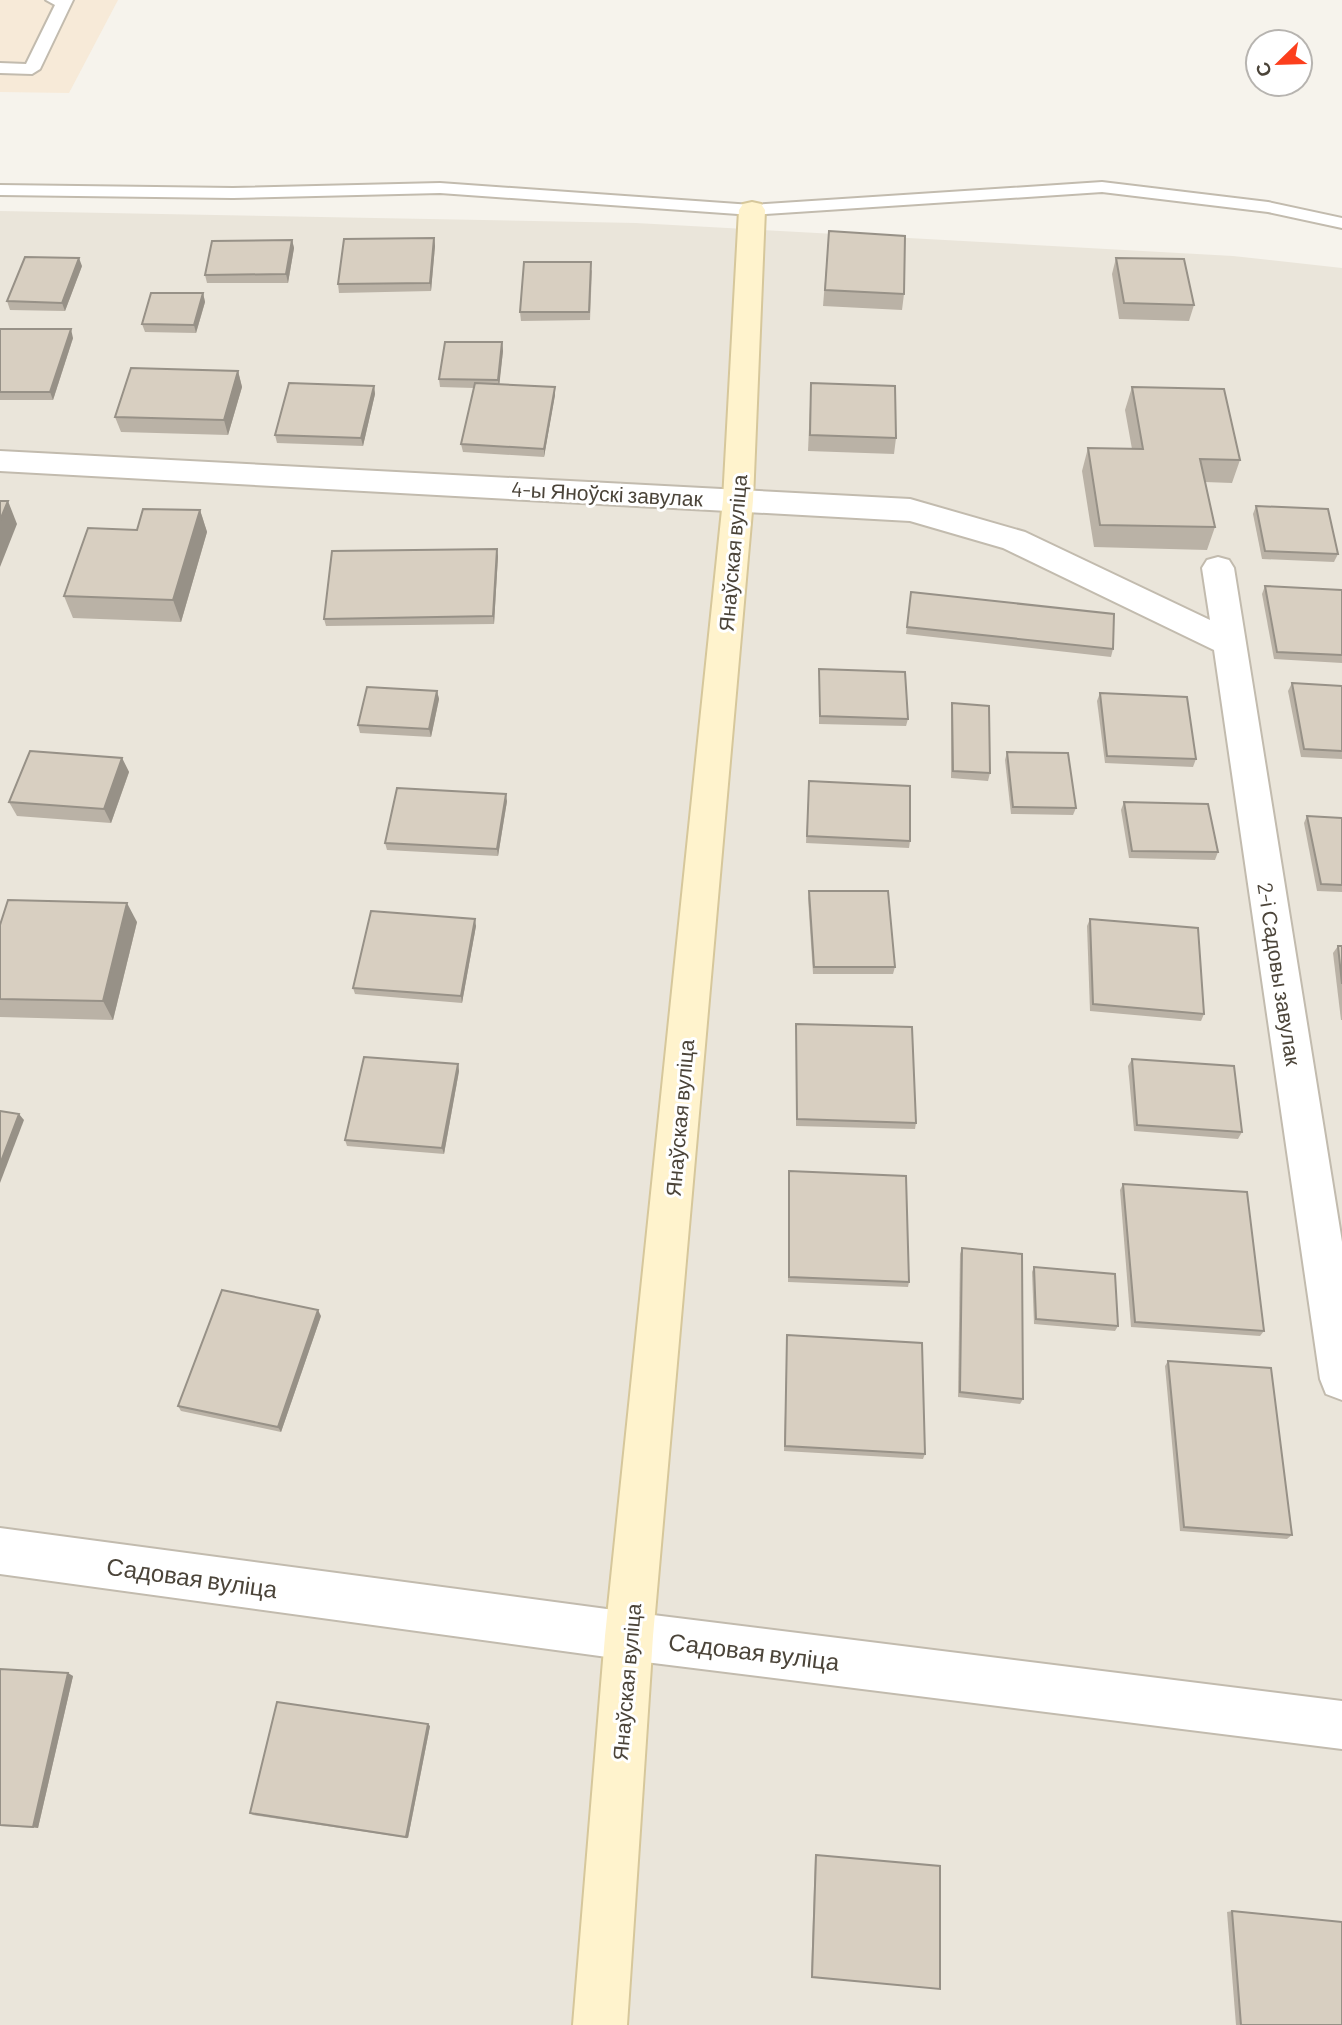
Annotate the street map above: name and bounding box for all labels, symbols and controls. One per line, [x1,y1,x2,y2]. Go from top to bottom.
north arrow [1244,28,1314,98]
text: С [1250,59,1276,81]
street label: Янаўская вуліца [713,473,751,633]
street label: 4-ы Яноўскі завулак [511,475,704,511]
street label: 2-і Садовы завулак [1253,881,1307,1068]
street label: Янаўская вуліца [660,1038,698,1198]
street label: Садовая вуліца [105,1551,280,1603]
street label: Янаўская вуліца [607,1602,645,1762]
street label: Садовая вуліца [667,1626,842,1676]

